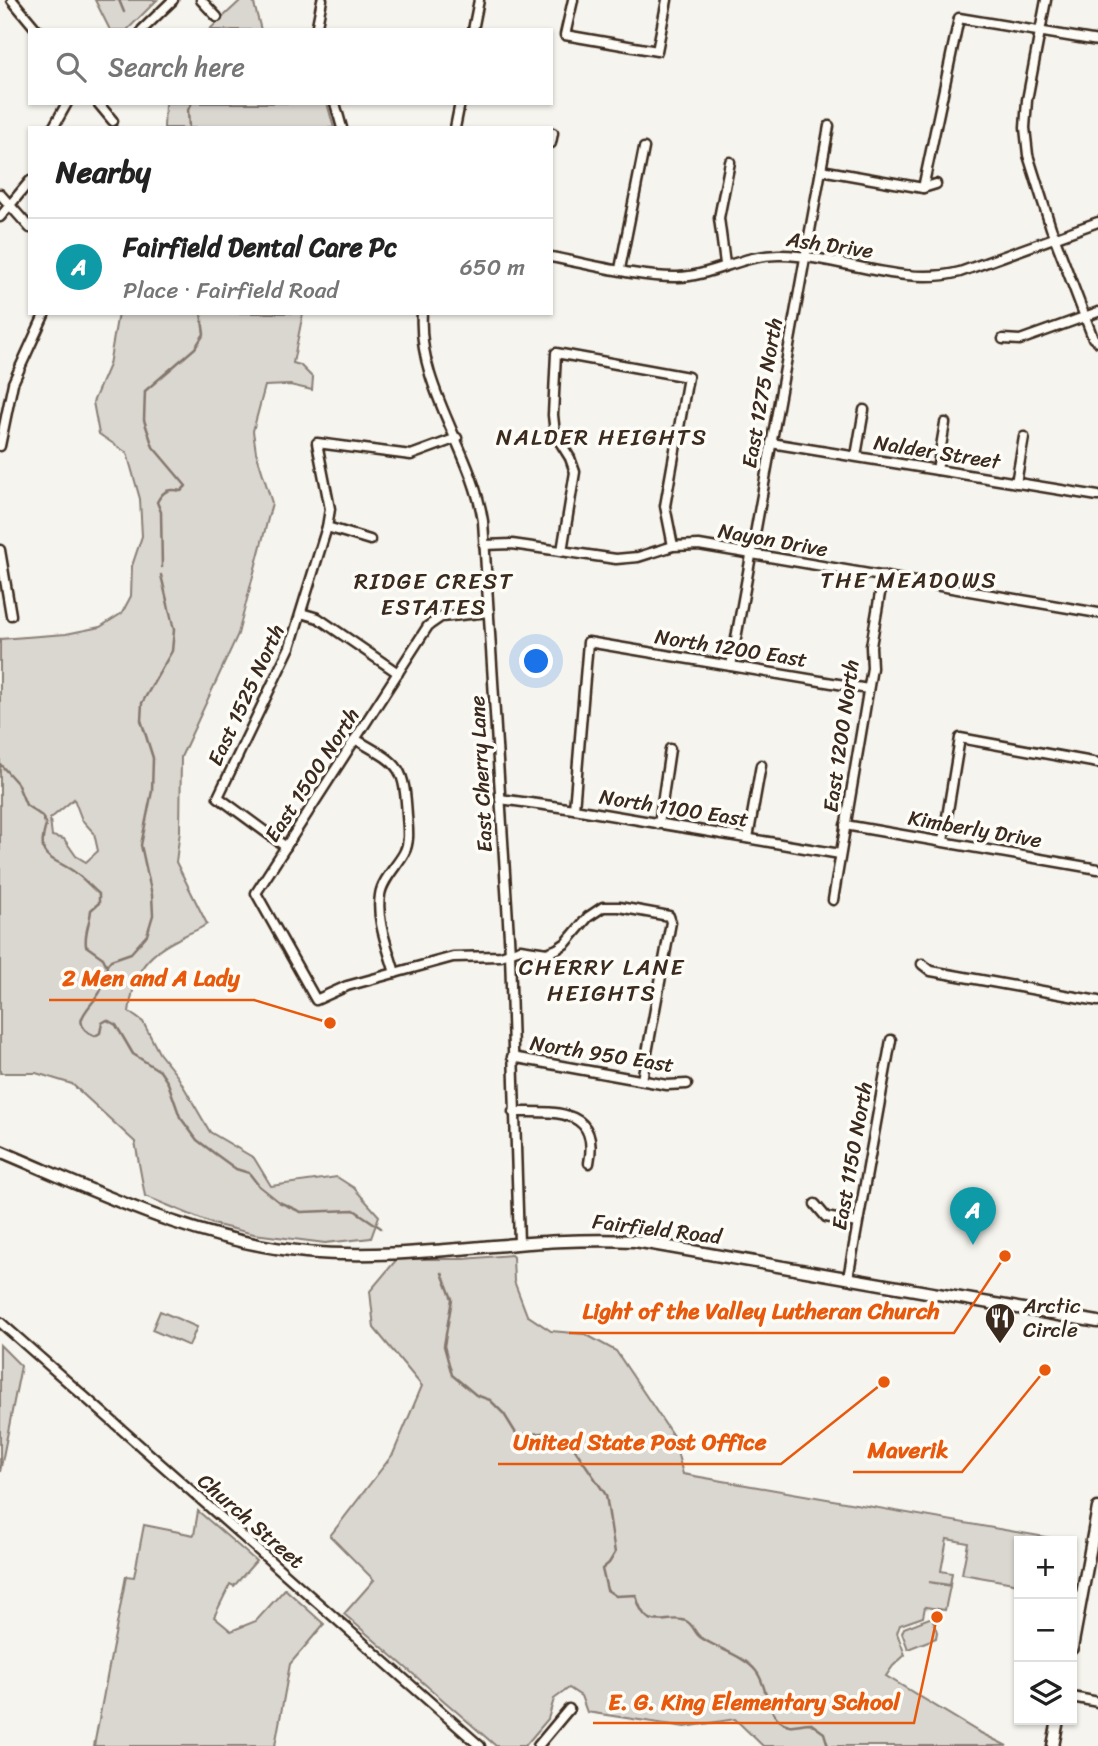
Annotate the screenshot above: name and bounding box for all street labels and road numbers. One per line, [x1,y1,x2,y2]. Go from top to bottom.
street label: Ash Drive [783,220,876,270]
street label: East 1275 North [730,315,794,471]
street label: Nalder Street [871,423,1004,481]
street label: Nayon Drive [715,512,831,568]
street label: North 1200 East [652,617,810,679]
street label: East 1525 North [196,618,296,772]
street label: East 1200 North [811,657,871,815]
street label: East Cherry Lane [458,694,504,853]
street label: East 1500 North [254,700,370,850]
street label: North 1100 East [597,777,751,839]
street label: Kimberly Drive [905,799,1045,859]
street label: North 950 East [527,1024,677,1084]
street label: East 1150 North [820,1079,884,1233]
street label: Fairfield Road [590,1202,726,1256]
street label: Church Street [188,1463,314,1579]

